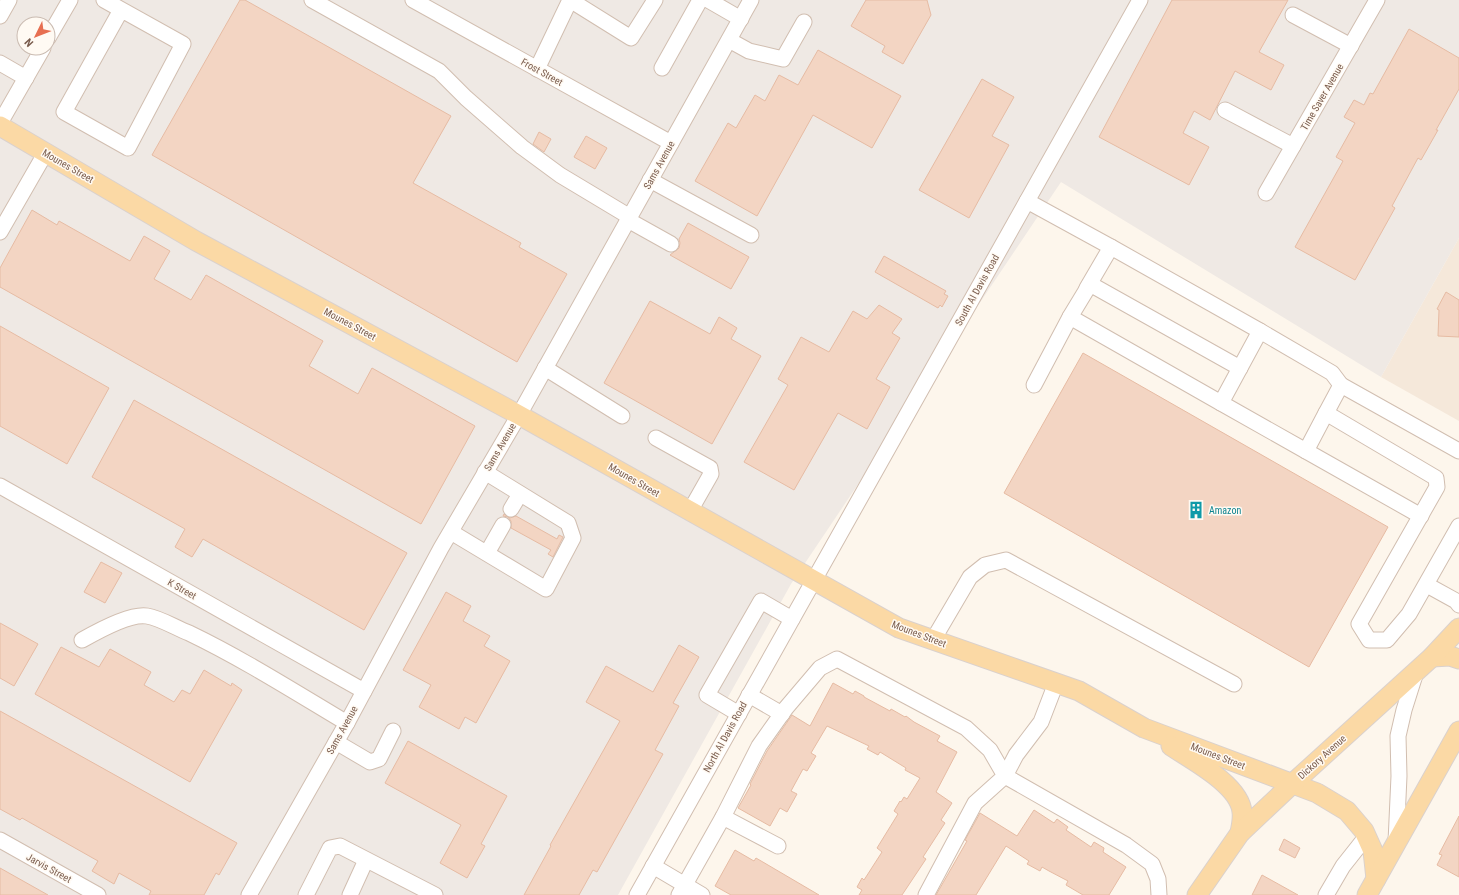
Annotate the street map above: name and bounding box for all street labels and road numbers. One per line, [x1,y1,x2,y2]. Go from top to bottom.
street label: Frost Street [519,56,565,88]
street label: Time Saver Avenue [1298,62,1346,132]
street label: Sams Avenue [641,139,677,191]
street label: Mounes Street [40,147,96,185]
street label: South Al Davis Road [953,253,1001,327]
street label: Mounes Street [322,306,378,342]
street label: Sams Avenue [482,421,518,473]
street label: Mounes Street [606,461,662,499]
street label: K Street [166,577,198,601]
street label: Mounes Street [890,619,948,649]
street label: North Al Davis Road [701,700,749,774]
street label: Sams Avenue [324,704,360,756]
street label: Dickory Avenue [1296,732,1348,781]
street label: Mounes Street [1189,741,1247,771]
street label: Jarvis Street [25,851,73,885]

